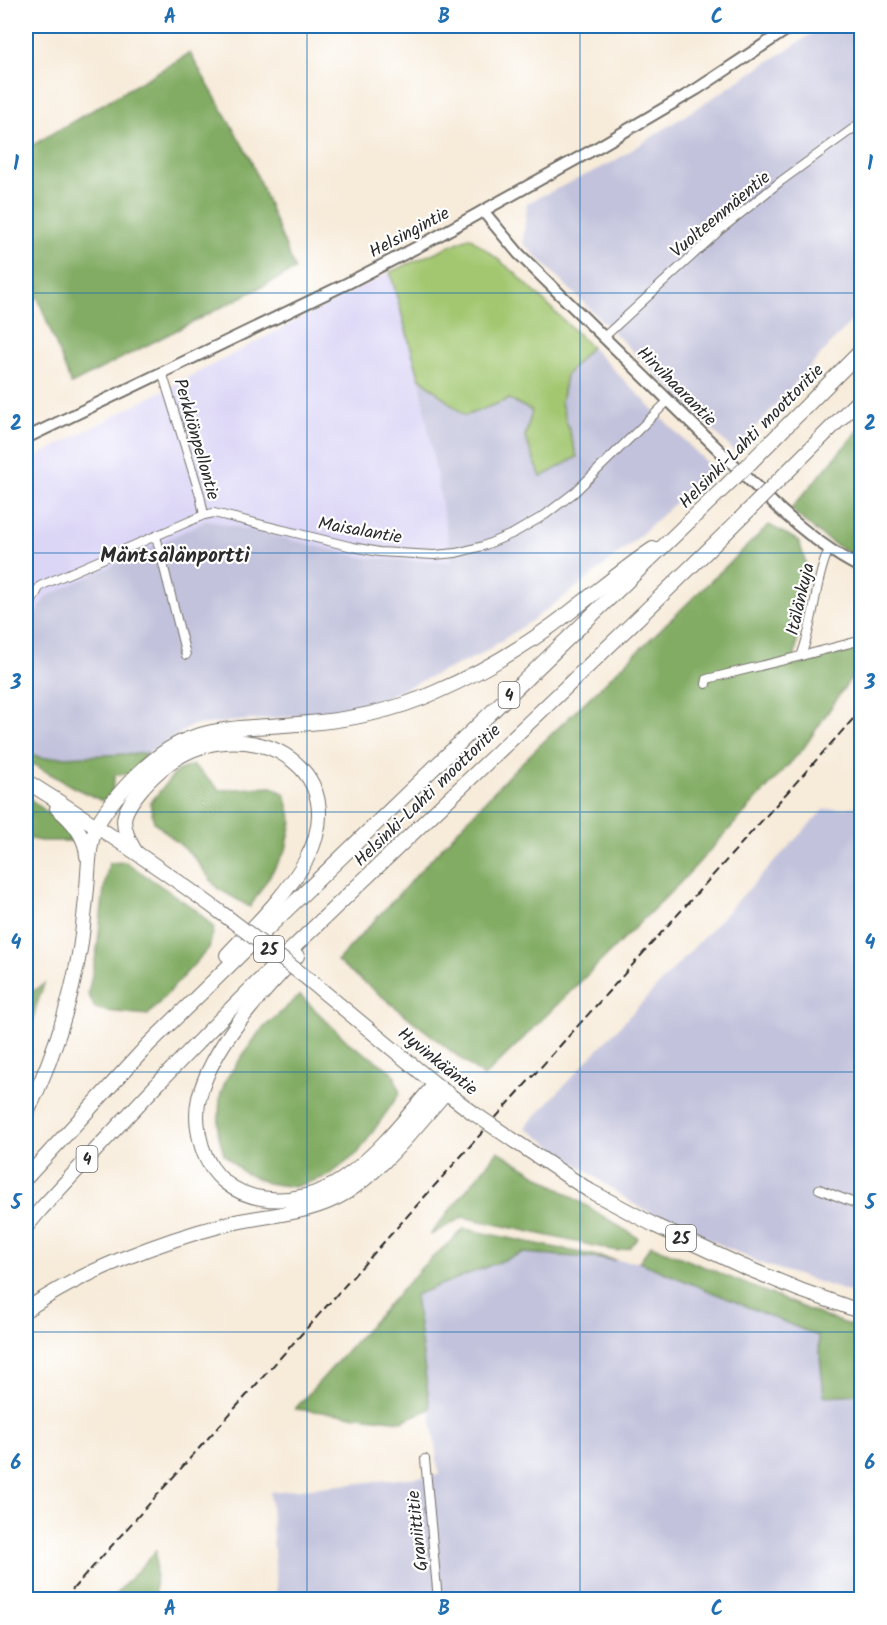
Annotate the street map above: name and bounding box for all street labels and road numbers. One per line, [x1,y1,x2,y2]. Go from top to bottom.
street label: Vuolteenmäentie [664,164,778,266]
street label: Helsingintie [364,200,455,267]
street label: Hirvihaarantie [629,340,723,434]
street label: Helsinki-Lahti moottoritie [673,358,832,517]
street label: Perkkiönpellontie [164,375,227,504]
street label: Maisalantie [315,510,404,553]
street label: Itälänkuja [779,560,824,638]
road number: 4 [498,682,520,708]
street label: Helsinki-Lahti moottoritie [348,718,509,875]
road number: 25 [254,936,284,962]
street label: Hyvinkääntie [390,1021,484,1104]
road number: 4 [76,1146,98,1172]
road number: 25 [666,1225,696,1251]
street label: Graniittitie [400,1489,437,1573]

